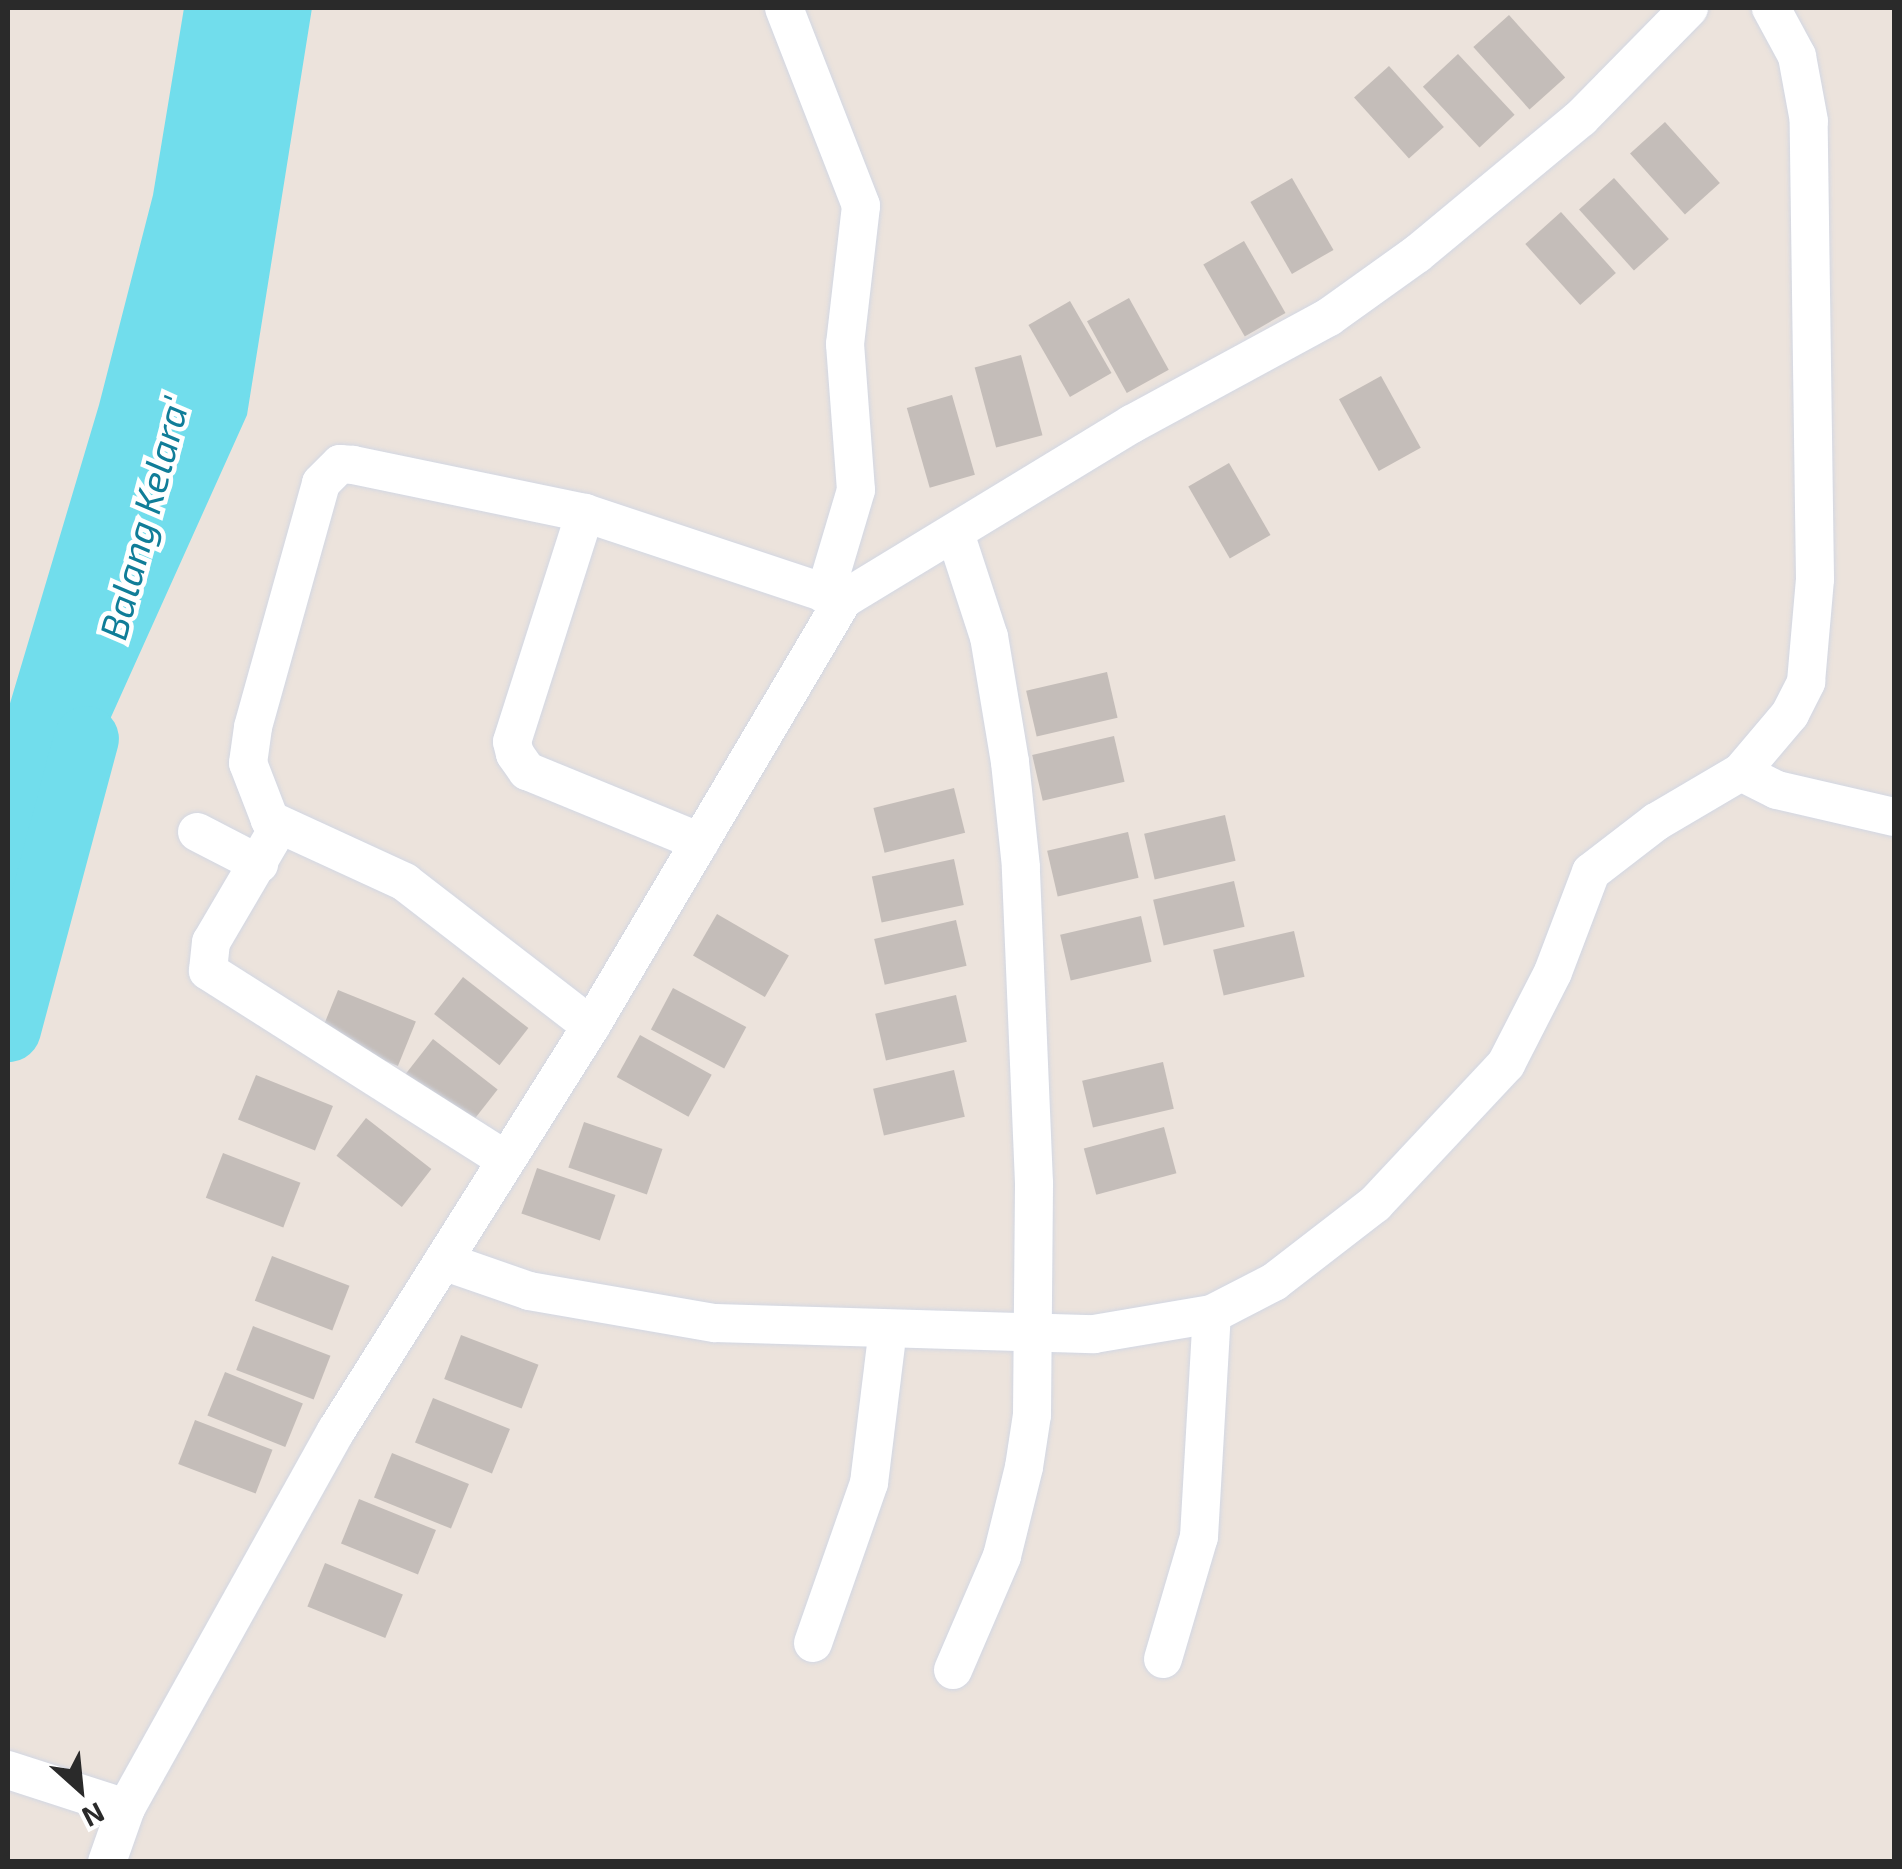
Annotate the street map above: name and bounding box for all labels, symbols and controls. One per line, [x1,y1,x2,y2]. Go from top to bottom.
water label: Balang Kelara' [90,391,198,645]
north arrow [30,1739,130,1839]
text: N [77,1796,110,1835]

